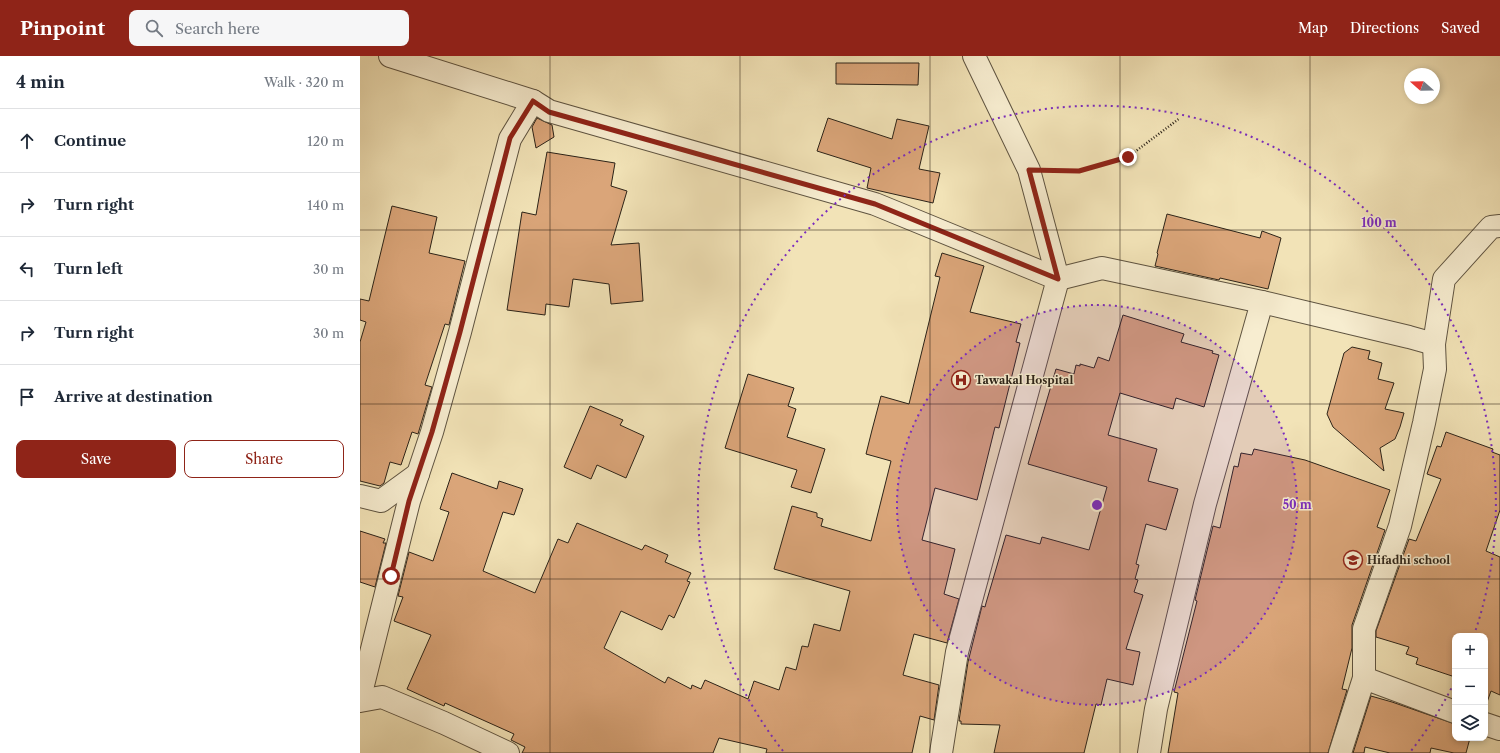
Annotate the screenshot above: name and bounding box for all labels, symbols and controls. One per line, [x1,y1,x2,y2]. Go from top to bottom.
search box [129,10,409,46]
text: Pinpoint [20,17,105,40]
icon: search [143,17,165,39]
text: Search here [175,19,260,38]
text: Map [1298,19,1328,37]
text: Directions [1350,19,1419,37]
text: Saved [1441,19,1480,37]
north arrow [1404,68,1440,104]
text: 4 min [16,72,65,92]
text: Walk · 320 m [264,74,344,90]
icon: ahead [16,130,38,152]
text: Continue [54,131,126,150]
text: 120 m [307,133,344,149]
route end [1119,148,1137,166]
icon: right [16,194,38,216]
text: Turn right [54,195,134,214]
text: 140 m [307,197,344,213]
text: 100 m [1361,215,1397,230]
icon: left [16,258,38,280]
text: Turn left [54,259,123,278]
text: 30 m [313,261,344,277]
icon: right [16,322,38,344]
text: Turn right [54,323,134,342]
text: 30 m [313,325,344,341]
hospital icon: Tawakal Hospital [950,369,972,391]
place label: Tawakal Hospital [975,373,1073,387]
icon: arrive [16,386,38,408]
text: Arrive at destination [54,387,213,406]
button: Save [16,440,176,478]
button: Share [184,440,344,478]
text: 50 m [1282,497,1312,512]
centre of rings [1090,498,1104,512]
school or university icon: Hifadhi school [1342,549,1364,571]
place label: Hifadhi school [1367,553,1450,567]
route start [382,567,400,585]
map controls [1452,633,1488,741]
button: + [1452,633,1488,669]
button: − [1452,669,1488,705]
button: layers [1452,705,1488,741]

